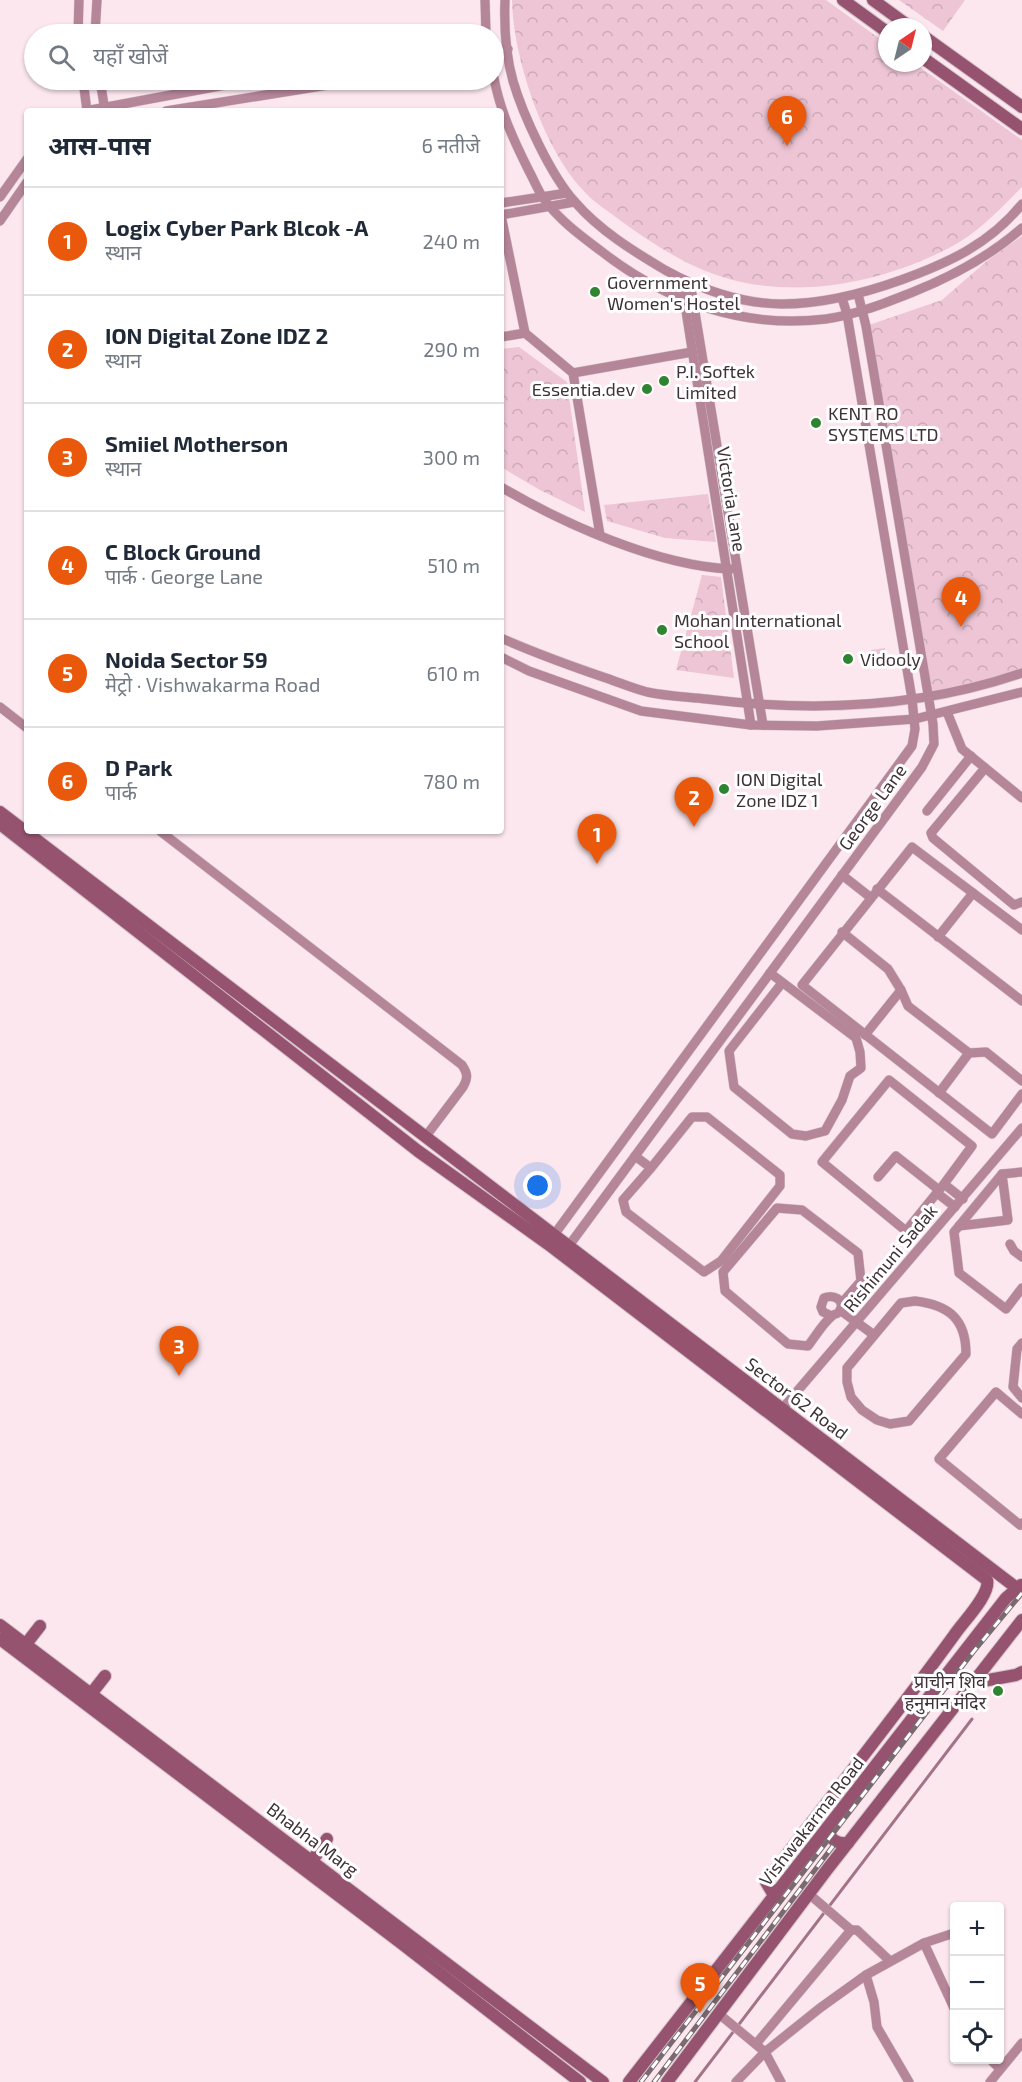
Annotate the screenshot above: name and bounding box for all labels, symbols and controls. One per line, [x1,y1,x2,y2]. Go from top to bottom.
north arrow [878,18,932,72]
search box [24,24,504,90]
icon: search [45,41,78,74]
text: यहाँ खोजें [93,42,168,68]
pin: 6 [768,96,806,146]
text: आस-पास [48,129,151,160]
text: 6 नतीजे [422,133,480,157]
text: Logix Cyber Park Blcok -A [105,214,368,240]
text: 1 [63,229,72,253]
text: 240 m [422,229,480,253]
text: स्थान [105,240,141,264]
place label: Government Women's Hostel [607,271,741,314]
marker: Government Women's Hostel [588,285,602,299]
text: ION Digital Zone IDZ 2 [105,322,328,348]
text: 2 [62,337,73,361]
text: 290 m [423,337,480,361]
text: स्थान [105,348,141,372]
place label: P.I. Softek Limited [676,360,755,403]
marker: P.I. Softek Limited [657,374,671,388]
place label: Essentia.dev [532,378,635,400]
marker: Essentia.dev [640,382,654,396]
place label: KENT RO SYSTEMS LTD [828,402,939,445]
marker: KENT RO SYSTEMS LTD [809,416,823,430]
text: Smiiel Motherson [105,430,288,456]
text: 3 [62,445,73,469]
text: 300 m [423,445,480,469]
street label: Victoria Lane [713,445,751,553]
text: स्थान [105,456,141,480]
text: C Block Ground [105,538,261,564]
text: 4 [61,553,74,577]
text: 510 m [427,553,480,577]
text: पार्क · George Lane [105,564,263,588]
pin: 4 [942,578,980,627]
place label: Mohan International School [674,609,842,652]
marker: Mohan International School [655,623,669,637]
text: Noida Sector 59 [105,646,268,672]
place label: Vidooly [860,648,921,670]
marker: Vidooly [841,652,855,666]
text: 5 [62,661,73,685]
text: 610 m [427,661,480,685]
text: मेट्रो · Vishwakarma Road [105,672,320,696]
text: D Park [105,754,173,780]
street label: George Lane [833,760,911,854]
place label: ION Digital Zone IDZ 1 [736,768,823,811]
text: 6 [62,769,73,793]
text: 780 m [424,769,480,793]
pin: 2 [674,778,714,827]
text: पार्क [105,780,137,804]
marker: ION Digital Zone IDZ 1 [717,782,731,796]
pin: 1 [578,814,616,864]
your location [523,1171,552,1200]
street label: Rishimuni Sadak [839,1200,941,1316]
pin: 3 [160,1326,198,1376]
street label: Sector 62 Road [742,1352,852,1444]
place label: प्राचीन शिव हनुमान मंदिर [905,1670,987,1715]
marker: प्राचीन शिव हनुमान मंदिर [991,1684,1005,1698]
street label: Vishwakarma Road [754,1752,868,1890]
street label: Bhabha Marg [263,1797,363,1881]
map controls [950,1902,1004,2064]
button: + [950,1902,1004,1956]
button: − [950,1956,1004,2010]
pin: 5 [680,1964,720,2013]
button: locate [950,2010,1004,2064]

